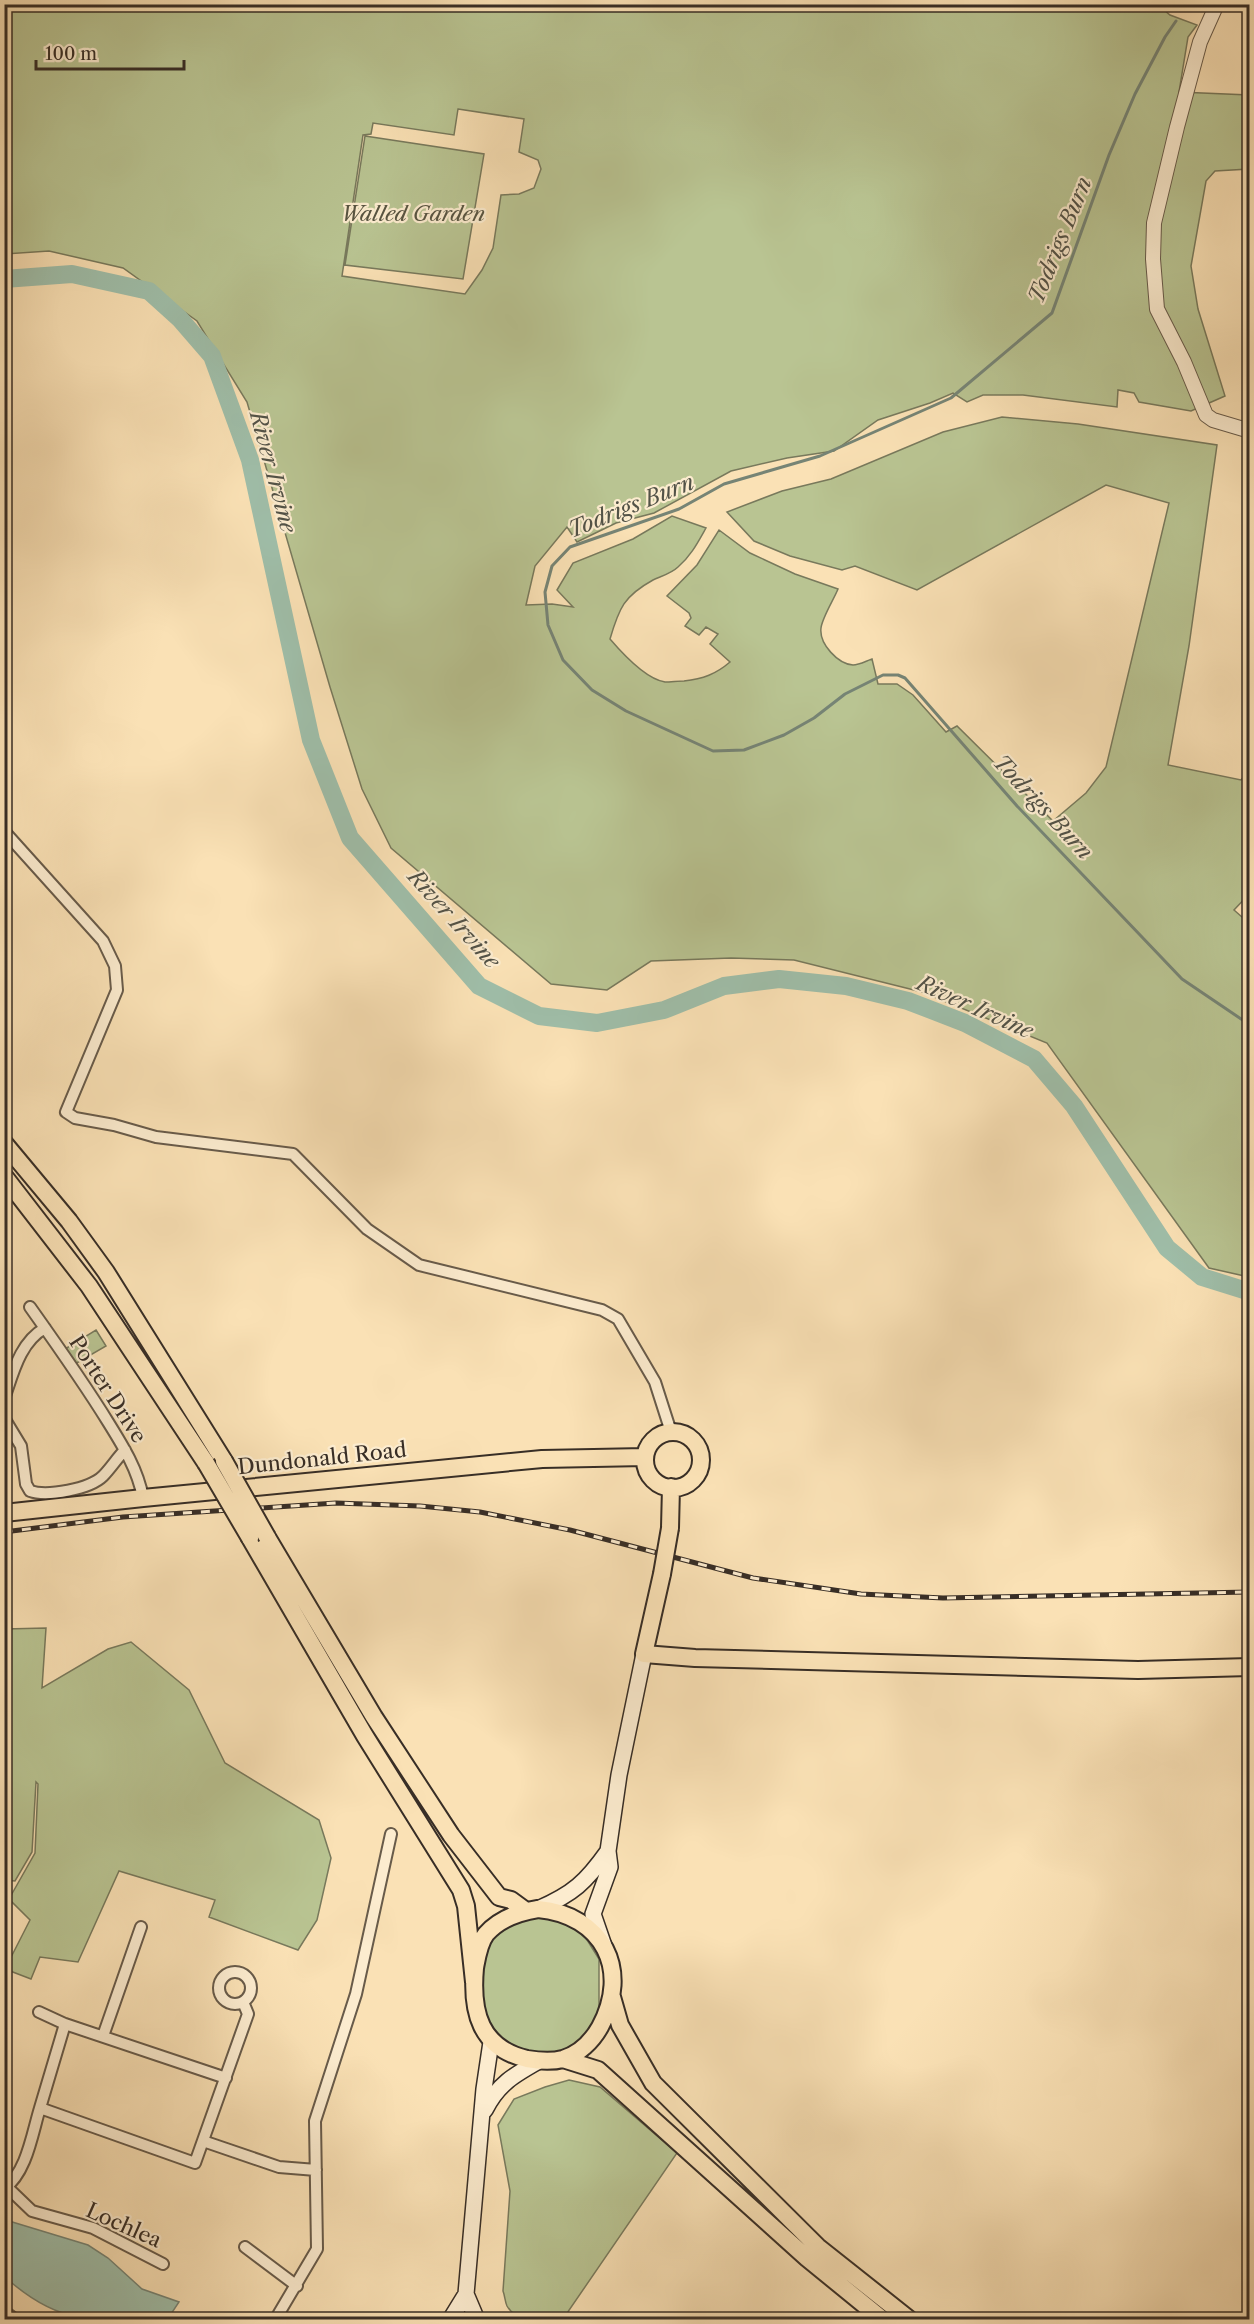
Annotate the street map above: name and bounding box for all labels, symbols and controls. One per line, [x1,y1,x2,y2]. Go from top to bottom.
scale bar [36,33,184,71]
text: 100 m [45,43,97,65]
water label: Todrigs Burn [1022,173,1098,307]
park label: Walled Garden [341,201,485,226]
water label: River Irvine [243,407,302,537]
water label: Todrigs Burn [564,468,698,544]
water label: Todrigs Burn [988,749,1098,865]
water label: River Irvine [401,862,507,975]
water label: River Irvine [911,969,1039,1045]
street label: Porter Drive [64,1331,152,1447]
street label: Dundonald Road [236,1437,408,1479]
street label: Lochlea [82,2197,166,2253]

